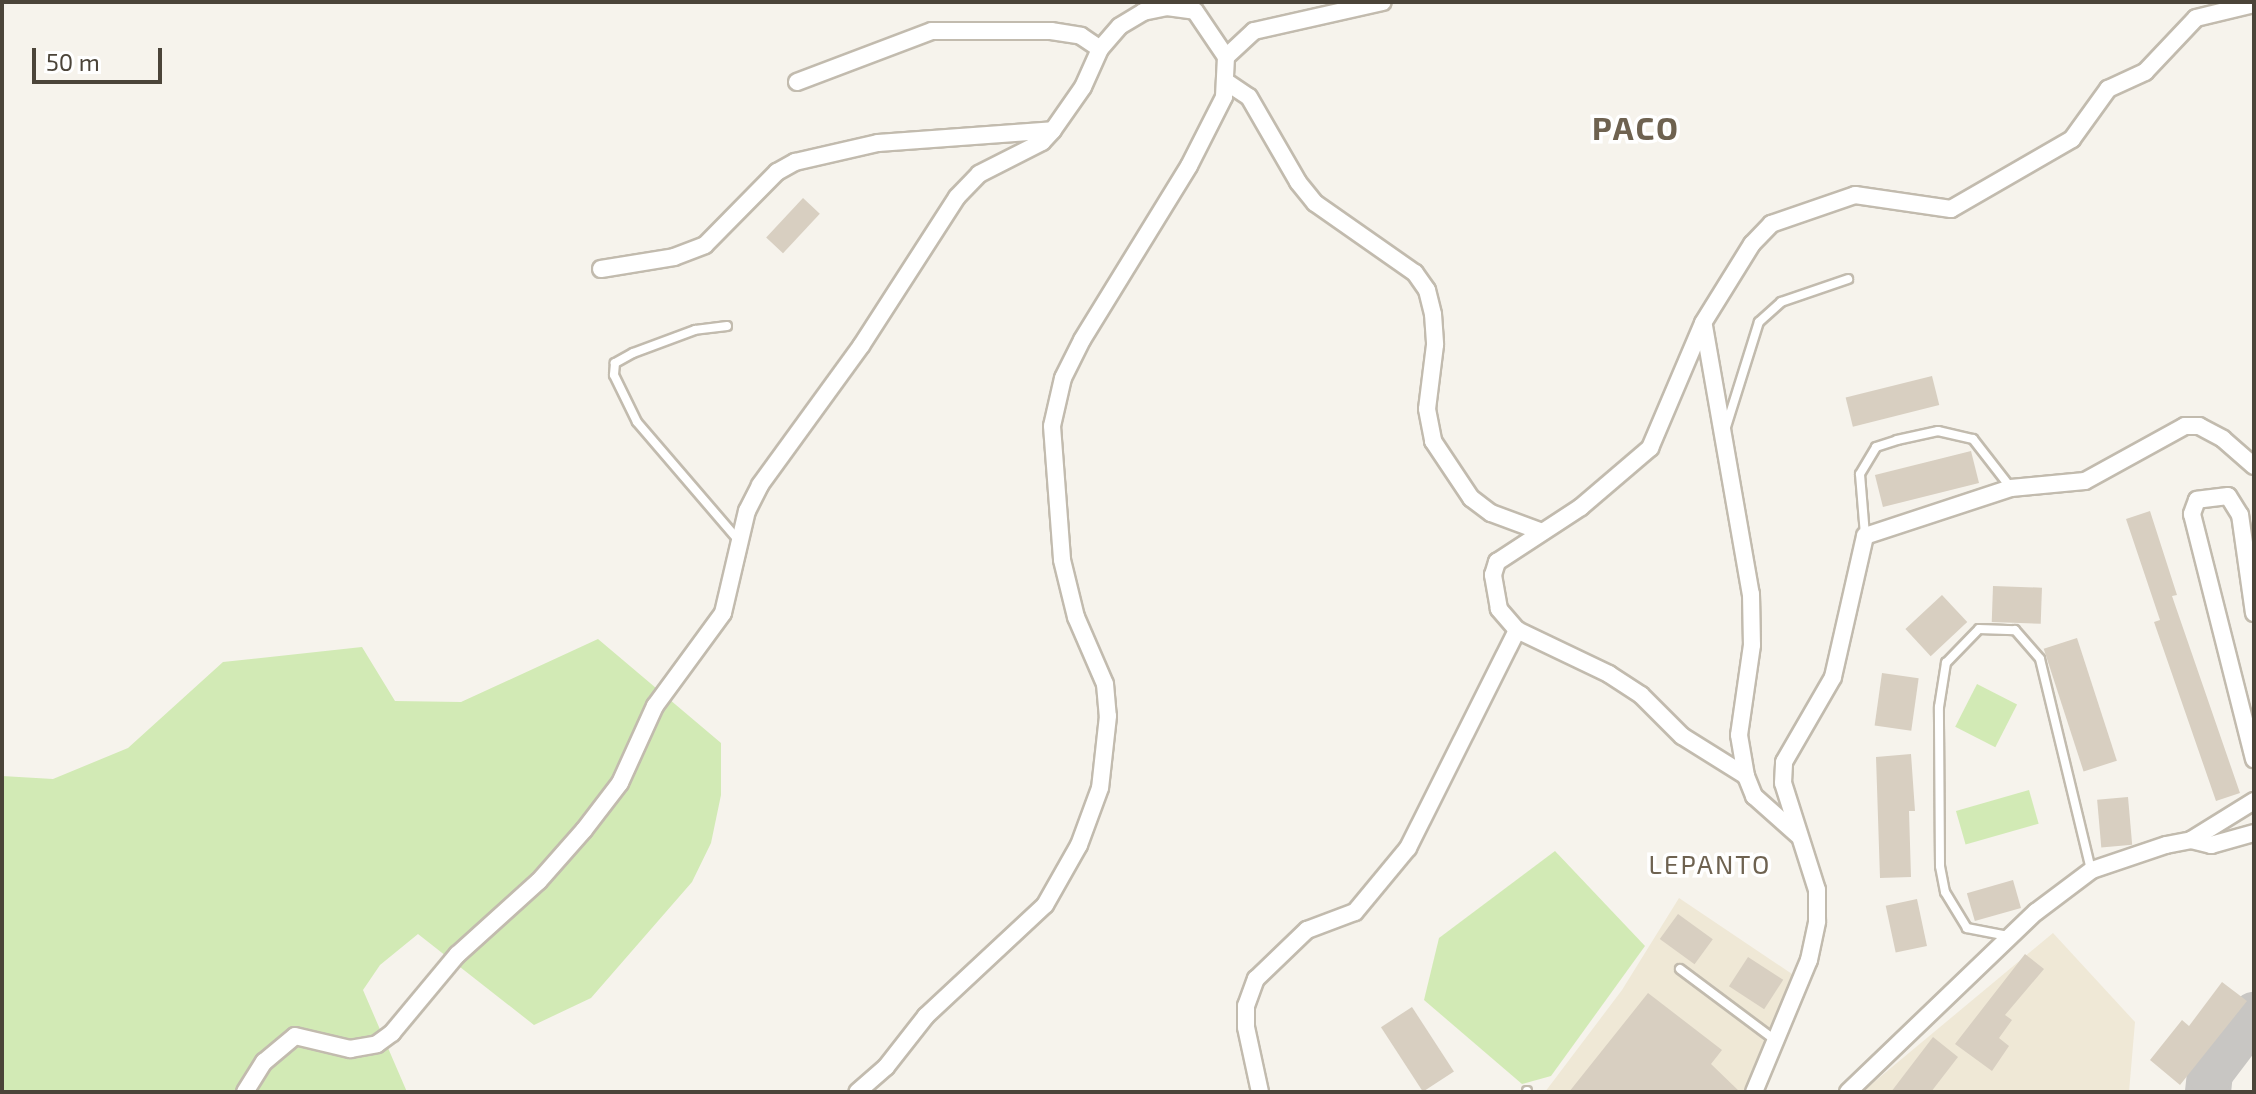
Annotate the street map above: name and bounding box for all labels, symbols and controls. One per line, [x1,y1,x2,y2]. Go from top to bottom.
scale bar [36,32,166,82]
text: 50 m [46,47,100,76]
district label: PACO [1592,108,1680,146]
district label: LEPANTO [1649,848,1771,880]

